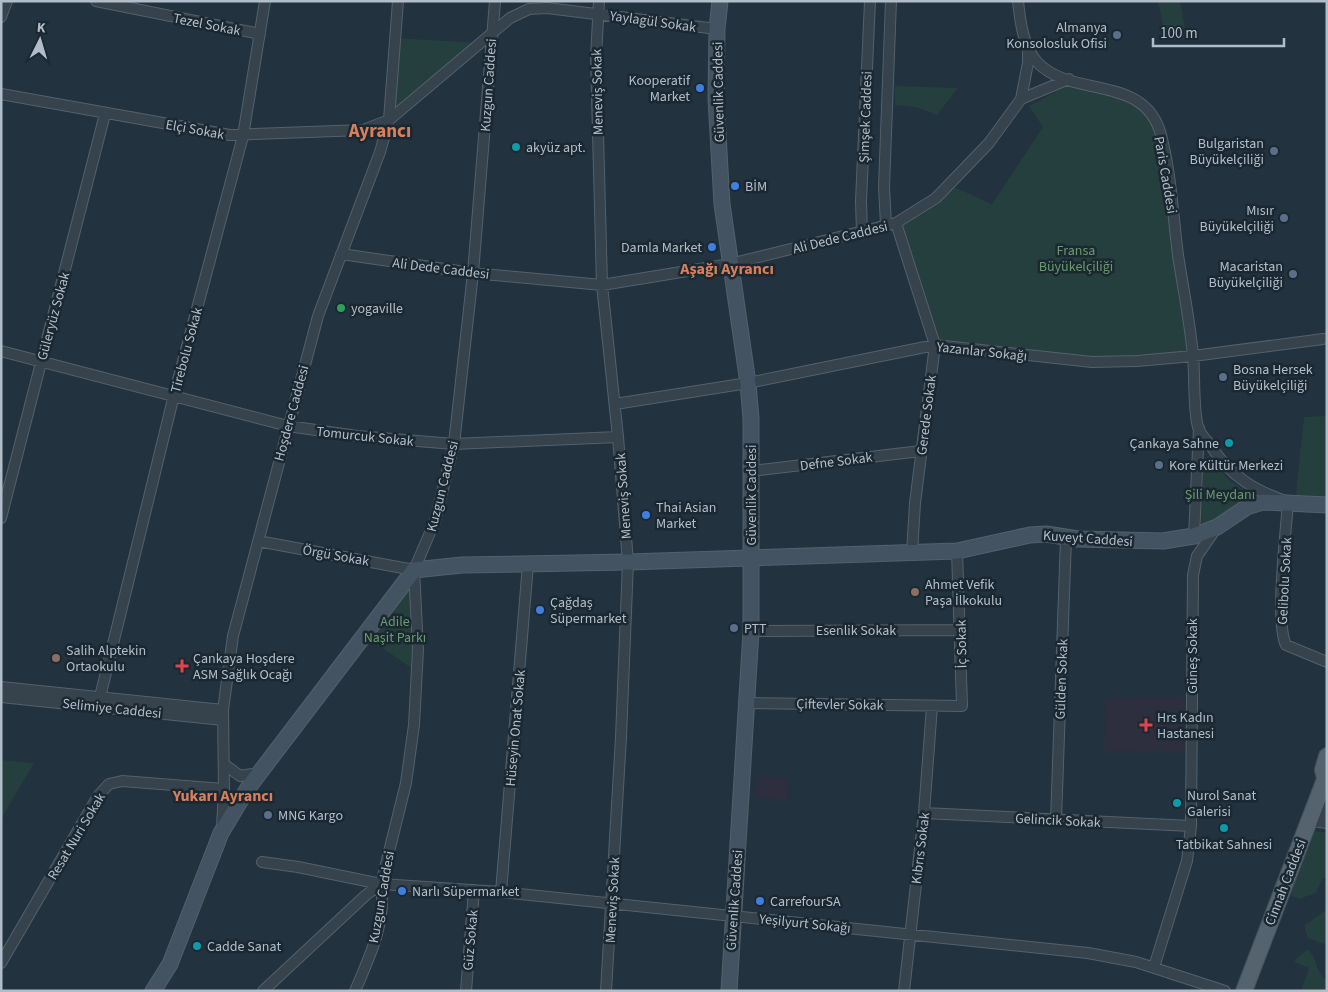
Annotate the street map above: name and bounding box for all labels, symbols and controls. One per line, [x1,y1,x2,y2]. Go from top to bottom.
street label: Yaylagül Sokak [607,6,697,38]
street label: Tezel Sokak [171,9,242,41]
north arrow [15,15,65,65]
scale bar [1153,15,1284,47]
text: K [36,18,47,38]
place label: Almanya Konsolosluk Ofisi [1006,18,1107,54]
text: 100 m [1160,23,1198,44]
marker: Almanya Konsolosluk Ofisi [1111,29,1123,41]
street label: Kuzgun Caddesi [476,38,502,132]
street label: Güvenlik Caddesi [708,41,730,143]
street label: Meneviş Sokak [587,49,609,135]
place label: Kooperatif Market [628,71,691,107]
street label: Şimşek Caddesi [854,71,878,163]
marker: Kooperatif Market [694,82,706,94]
street label: Elçi Sokak [164,115,226,145]
district label: Ayrancı [348,118,411,145]
place label: Bulgaristan Büyükelçiliği [1189,134,1264,170]
street label: Paris Caddesi [1148,135,1182,215]
place label: akyüz apt. [526,138,586,158]
marker: akyüz apt. [510,141,522,153]
marker: Bulgaristan Büyükelçiliği [1268,145,1280,157]
place label: BİM [745,177,767,197]
marker: BİM [729,180,741,192]
place label: Mısır Büyükelçiliği [1199,201,1274,237]
marker: Mısır Büyükelçiliği [1278,212,1290,224]
street label: Ali Dede Caddesi [791,216,890,259]
place label: Damla Market [621,238,702,258]
marker: Damla Market [706,241,718,253]
park label: Fransa Büyükelçiliği [1039,241,1113,277]
street label: Ali Dede Caddesi [391,253,490,285]
place label: Macaristan Büyükelçiliği [1208,257,1283,293]
district label: Aşağı Ayrancı [679,258,774,280]
marker: Macaristan Büyükelçiliği [1287,268,1299,280]
street label: Güleryüz Sokak [33,270,75,363]
place label: yogaville [351,299,403,319]
marker: yogaville [335,302,347,314]
street label: Tirebolu Sokak [166,305,208,395]
street label: Yazanlar Sokağı [935,337,1028,367]
place label: Bosna Hersek Büyükelçiliği [1233,360,1313,396]
street label: Hoşdere Caddesi [270,363,314,463]
marker: Bosna Hersek Büyükelçiliği [1217,371,1229,383]
street label: Gerede Sokak [912,374,942,456]
street label: Tomurcuk Sokak [315,422,415,452]
place label: Çankaya Sahne [1130,434,1219,454]
marker: Çankaya Sahne [1223,437,1235,449]
street label: Kuzgun Caddesi [422,439,464,534]
street label: Güvenlik Caddesi [742,445,762,545]
street label: Defne Sokak [799,448,874,476]
street label: Meneviş Sokak [611,452,637,540]
place label: Kore Kültür Merkezi [1169,456,1283,476]
marker: Kore Kültür Merkezi [1153,459,1165,471]
park label: Şili Meydanı [1185,485,1255,505]
place label: Thai Asian Market [656,498,716,534]
marker: Thai Asian Market [640,509,652,521]
street label: Kuveyt Caddesi [1042,526,1133,552]
street label: Gelibolu Sokak [1273,537,1297,625]
street label: Örgü Sokak [301,540,371,572]
place label: Ahmet Vefik Paşa İlkokulu [925,575,1002,611]
marker: Ahmet Vefik Paşa İlkokulu [909,586,921,598]
place label: Çağdaş Süpermarket [550,593,627,629]
marker: Çağdaş Süpermarket [534,604,546,616]
park label: Adile Naşit Parkı [364,612,426,648]
street label: Güneş Sokak [1183,618,1203,694]
place label: PTT [744,619,767,639]
street label: İç Sokak [952,619,972,669]
street label: Esenlik Sokak [816,621,896,641]
marker: PTT [728,622,740,634]
street label: Gülden Sokak [1051,638,1073,720]
place label: Salih Alptekin Ortaokulu [66,641,146,677]
place label: Çankaya Hoşdere ASM Sağlık Ocağı [193,649,295,685]
marker: Salih Alptekin Ortaokulu [50,652,62,664]
marker: Çankaya Hoşdere ASM Sağlık Ocağı [175,659,189,673]
street label: Hüseyin Onat Sokak [501,669,531,787]
street label: Selimiye Caddesi [61,694,162,724]
street label: Çiftevler Sokak [796,694,884,716]
place label: Hrs Kadın Hastanesi [1157,708,1214,744]
marker: Hrs Kadın Hastanesi [1139,718,1153,732]
district label: Yukarı Ayrancı [172,785,273,807]
place label: Nurol Sanat Galerisi [1187,786,1256,822]
street label: Resat Nuri Sokak [43,789,111,884]
marker: Nurol Sanat Galerisi [1171,797,1183,809]
place label: MNG Kargo [278,806,343,826]
marker: MNG Kargo [262,809,274,821]
street label: Gelincik Sokak [1015,809,1101,833]
street label: Kıbrıs Sokak [907,811,935,885]
marker: Tatbikat Sahnesi [1218,822,1230,834]
place label: Tatbikat Sahnesi [1176,835,1272,855]
street label: Cinnah Caddesi [1260,836,1312,928]
street label: Kuzgun Caddesi [364,849,400,945]
street label: Güvenlik Caddesi [722,849,748,951]
street label: Meneviş Sokak [601,856,625,944]
place label: Narlı Süpermarket [412,882,519,902]
marker: Narlı Süpermarket [396,885,408,897]
place label: CarrefourSA [770,892,841,912]
marker: CarrefourSA [754,895,766,907]
street label: Güz Sokak [458,909,484,971]
street label: Yeşilyurt Sokağı [757,909,852,939]
place label: Cadde Sanat [207,937,281,957]
marker: Cadde Sanat [191,940,203,952]

